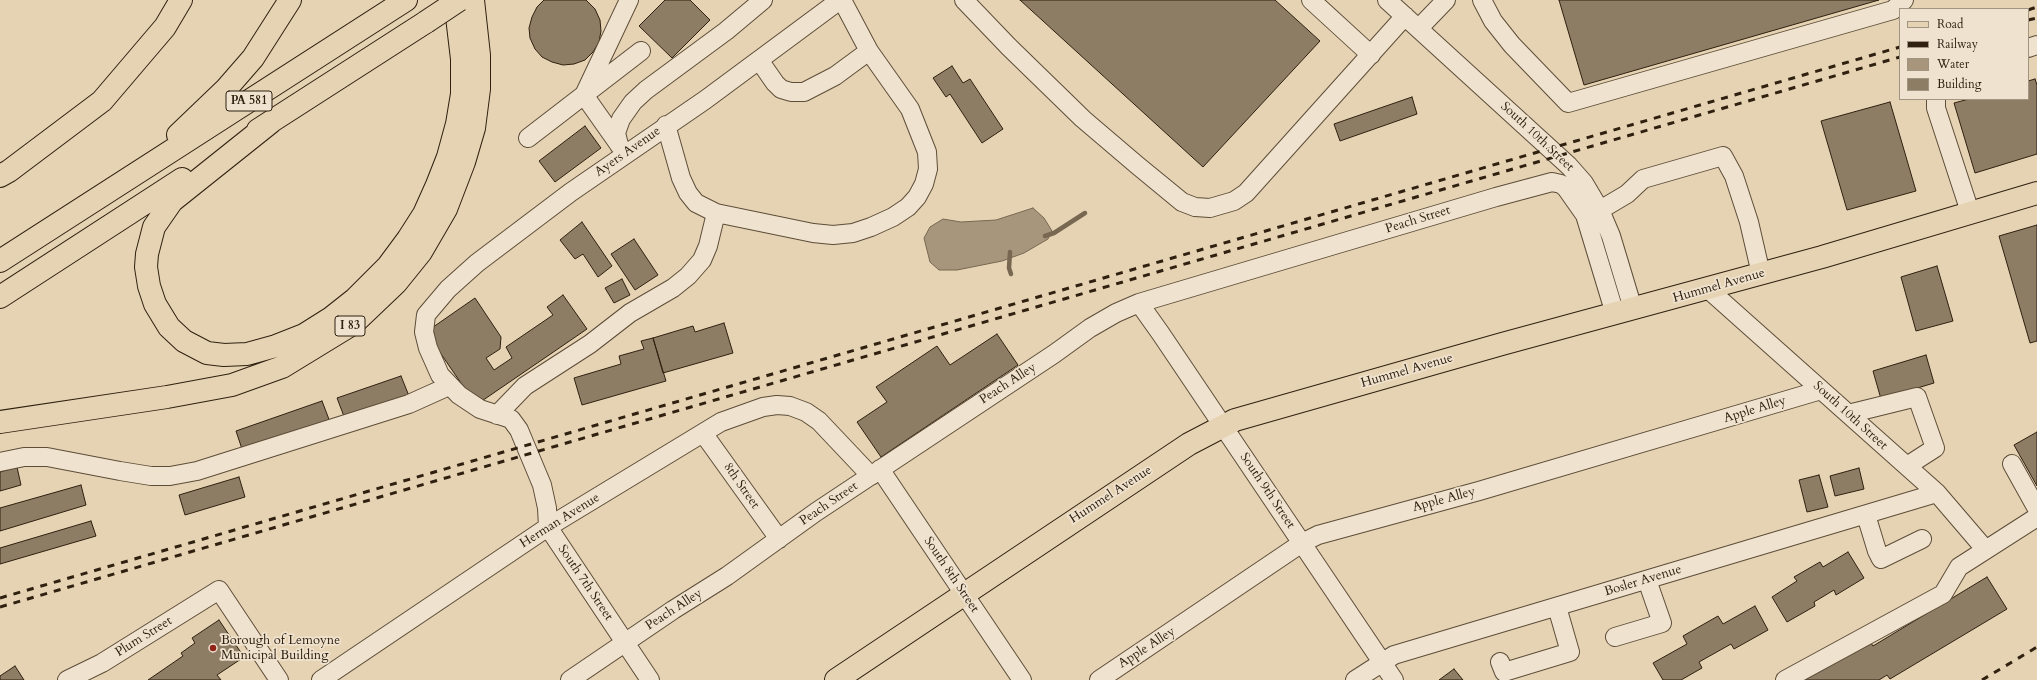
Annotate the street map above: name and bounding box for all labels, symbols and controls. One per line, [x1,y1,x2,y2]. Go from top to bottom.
legend [1899,8,2029,100]
text: Road [1937,16,1963,32]
text: Railway [1937,36,1978,52]
text: Water [1937,56,1969,72]
text: Building [1937,76,1981,92]
road number: PA 581 [226,91,272,111]
street label: South 10th Street [1497,99,1577,175]
street label: Ayers Avenue [592,124,664,180]
street label: Peach Street [1384,203,1452,237]
street label: Hummel Avenue [1671,265,1767,307]
road number: I 83 [335,316,365,336]
street label: Hummel Avenue [1359,350,1455,392]
street label: Peach Alley [977,360,1039,408]
street label: South 10th Street [1810,379,1890,453]
street label: Apple Alley [1722,393,1788,427]
street label: South 9th Street [1236,450,1298,532]
street label: 8th Street [720,460,762,512]
street label: Hummel Avenue [1067,463,1155,527]
street label: Peach Street [797,479,861,529]
street label: Apple Alley [1411,484,1477,516]
street label: Herman Avenue [517,490,603,552]
street label: South 8th Street [920,534,982,616]
street label: South 7th Street [554,542,616,624]
street label: Bosler Avenue [1603,562,1683,600]
street label: Peach Alley [643,586,705,634]
street label: Plum Street [113,613,175,661]
street label: Apple Alley [1116,624,1178,672]
place label: Borough of Lemoyne Municipal Building [221,633,340,664]
marker: Borough of Lemoyne Municipal Building [208,643,218,653]

